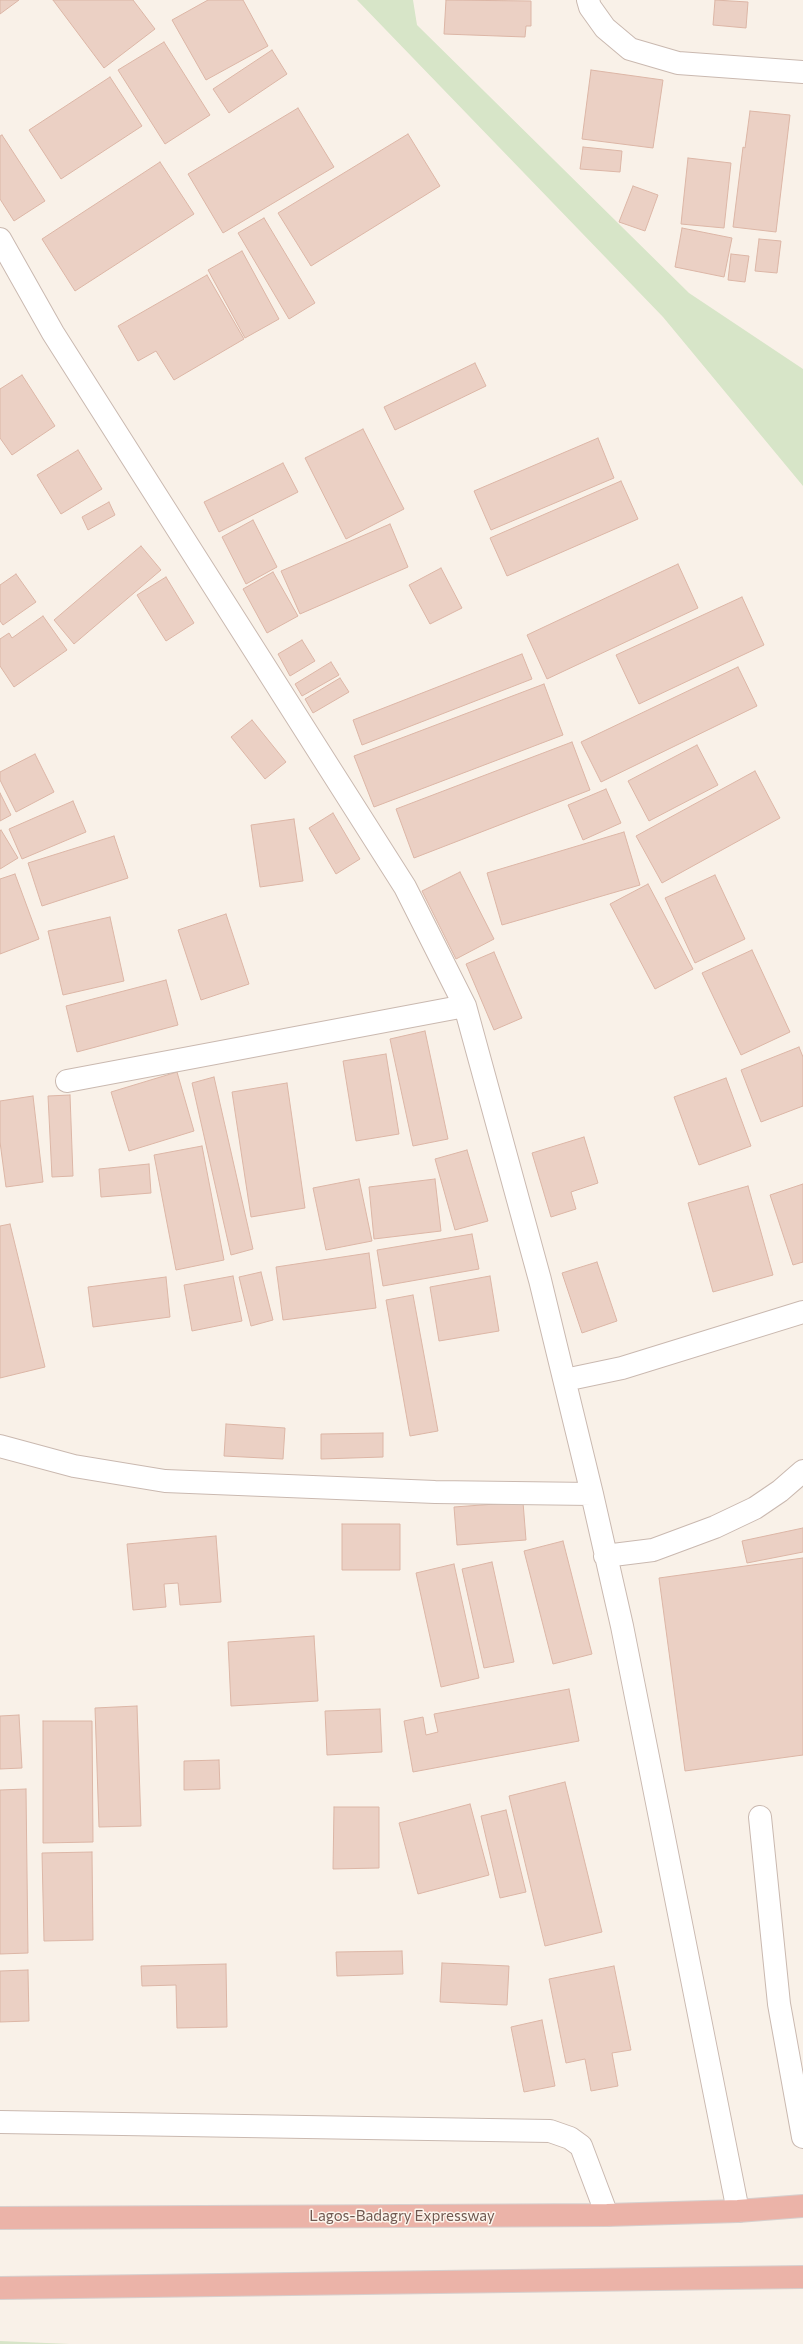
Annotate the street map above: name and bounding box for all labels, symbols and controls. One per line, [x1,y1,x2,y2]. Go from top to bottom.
street label: Lagos-Badagry Expressway [309,2207,495,2225]

